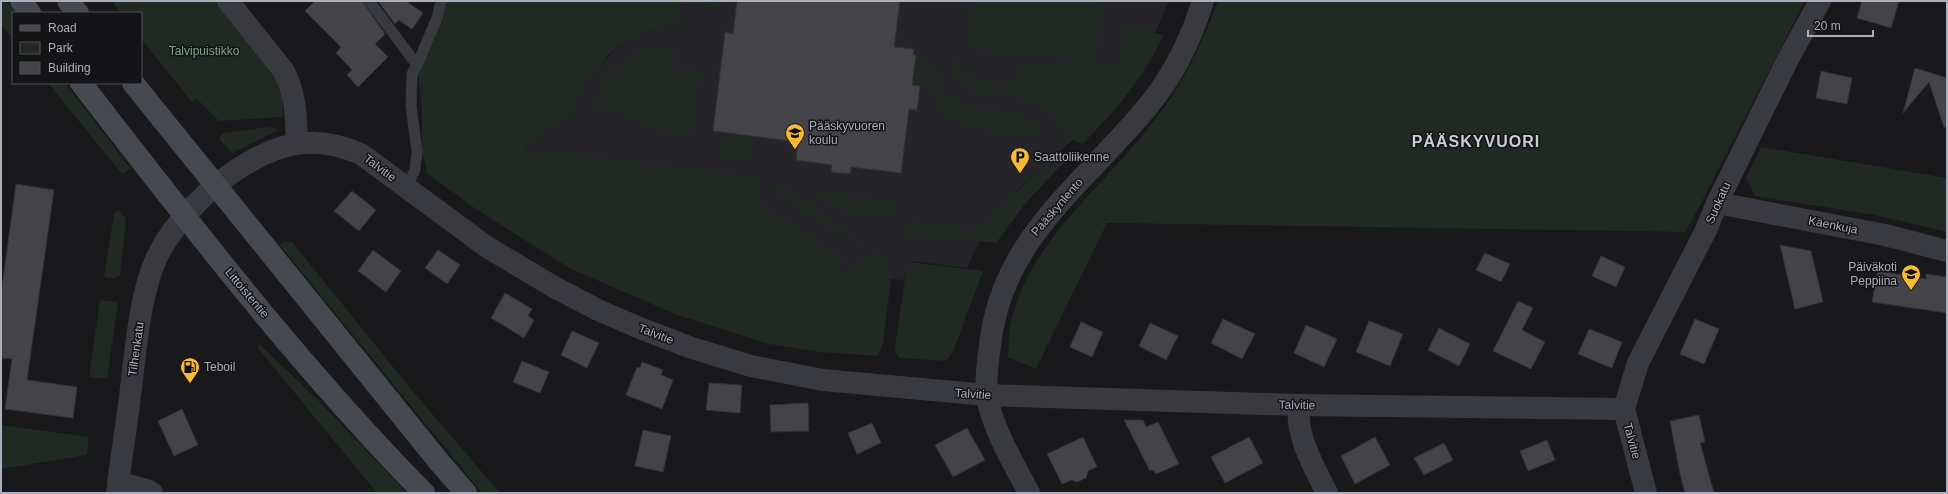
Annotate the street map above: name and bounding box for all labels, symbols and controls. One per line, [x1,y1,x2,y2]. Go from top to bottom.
legend [12,12,142,84]
scale bar [1808,12,1873,38]
text: 20 m [1814,19,1841,33]
text: Road [48,21,77,35]
text: Park [48,41,74,55]
park label: Talvipuistikko [169,44,240,58]
text: Building [48,61,91,75]
place label: Pääskyvuoren koulu [809,119,885,147]
school or university icon: Pääskyvuoren koulu [784,122,806,150]
district label: PÄÄSKYVUORI [1412,133,1540,150]
parking icon: Saattoliikenne [1009,146,1031,174]
place label: Saattoliikenne [1034,150,1110,164]
street label: Talvitie [361,151,399,185]
street label: Pääskynlento [1028,175,1086,239]
street label: Suokatu [1703,180,1733,226]
street label: Käenkuja [1807,213,1859,237]
place label: Päiväkoti Peppiina [1848,260,1897,288]
school or university icon: Päiväkoti Peppiina [1900,263,1922,291]
street label: Littoistentie [222,265,272,321]
street label: Tilhenkatu [125,321,147,377]
street label: Talvitie [636,321,676,347]
fuel station icon: Teboil [179,356,201,384]
place label: Teboil [204,360,235,374]
street label: Talvitie [954,386,992,402]
street label: Talvitie [1279,398,1316,412]
street label: Talvitie [1620,421,1644,461]

